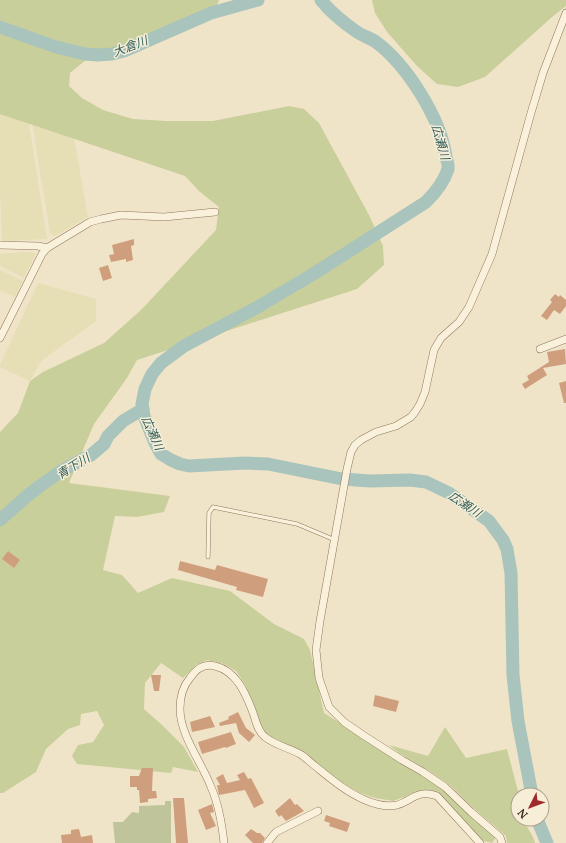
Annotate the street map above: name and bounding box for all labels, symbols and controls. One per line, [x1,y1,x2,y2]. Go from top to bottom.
water label: 大倉川 [110,31,152,60]
water label: 広瀬川 [428,122,455,164]
water label: 広瀬川 [138,413,169,455]
water label: 青下川 [53,448,94,483]
water label: 広瀬川 [445,487,486,522]
north arrow [510,787,550,827]
text: N [514,806,531,822]

